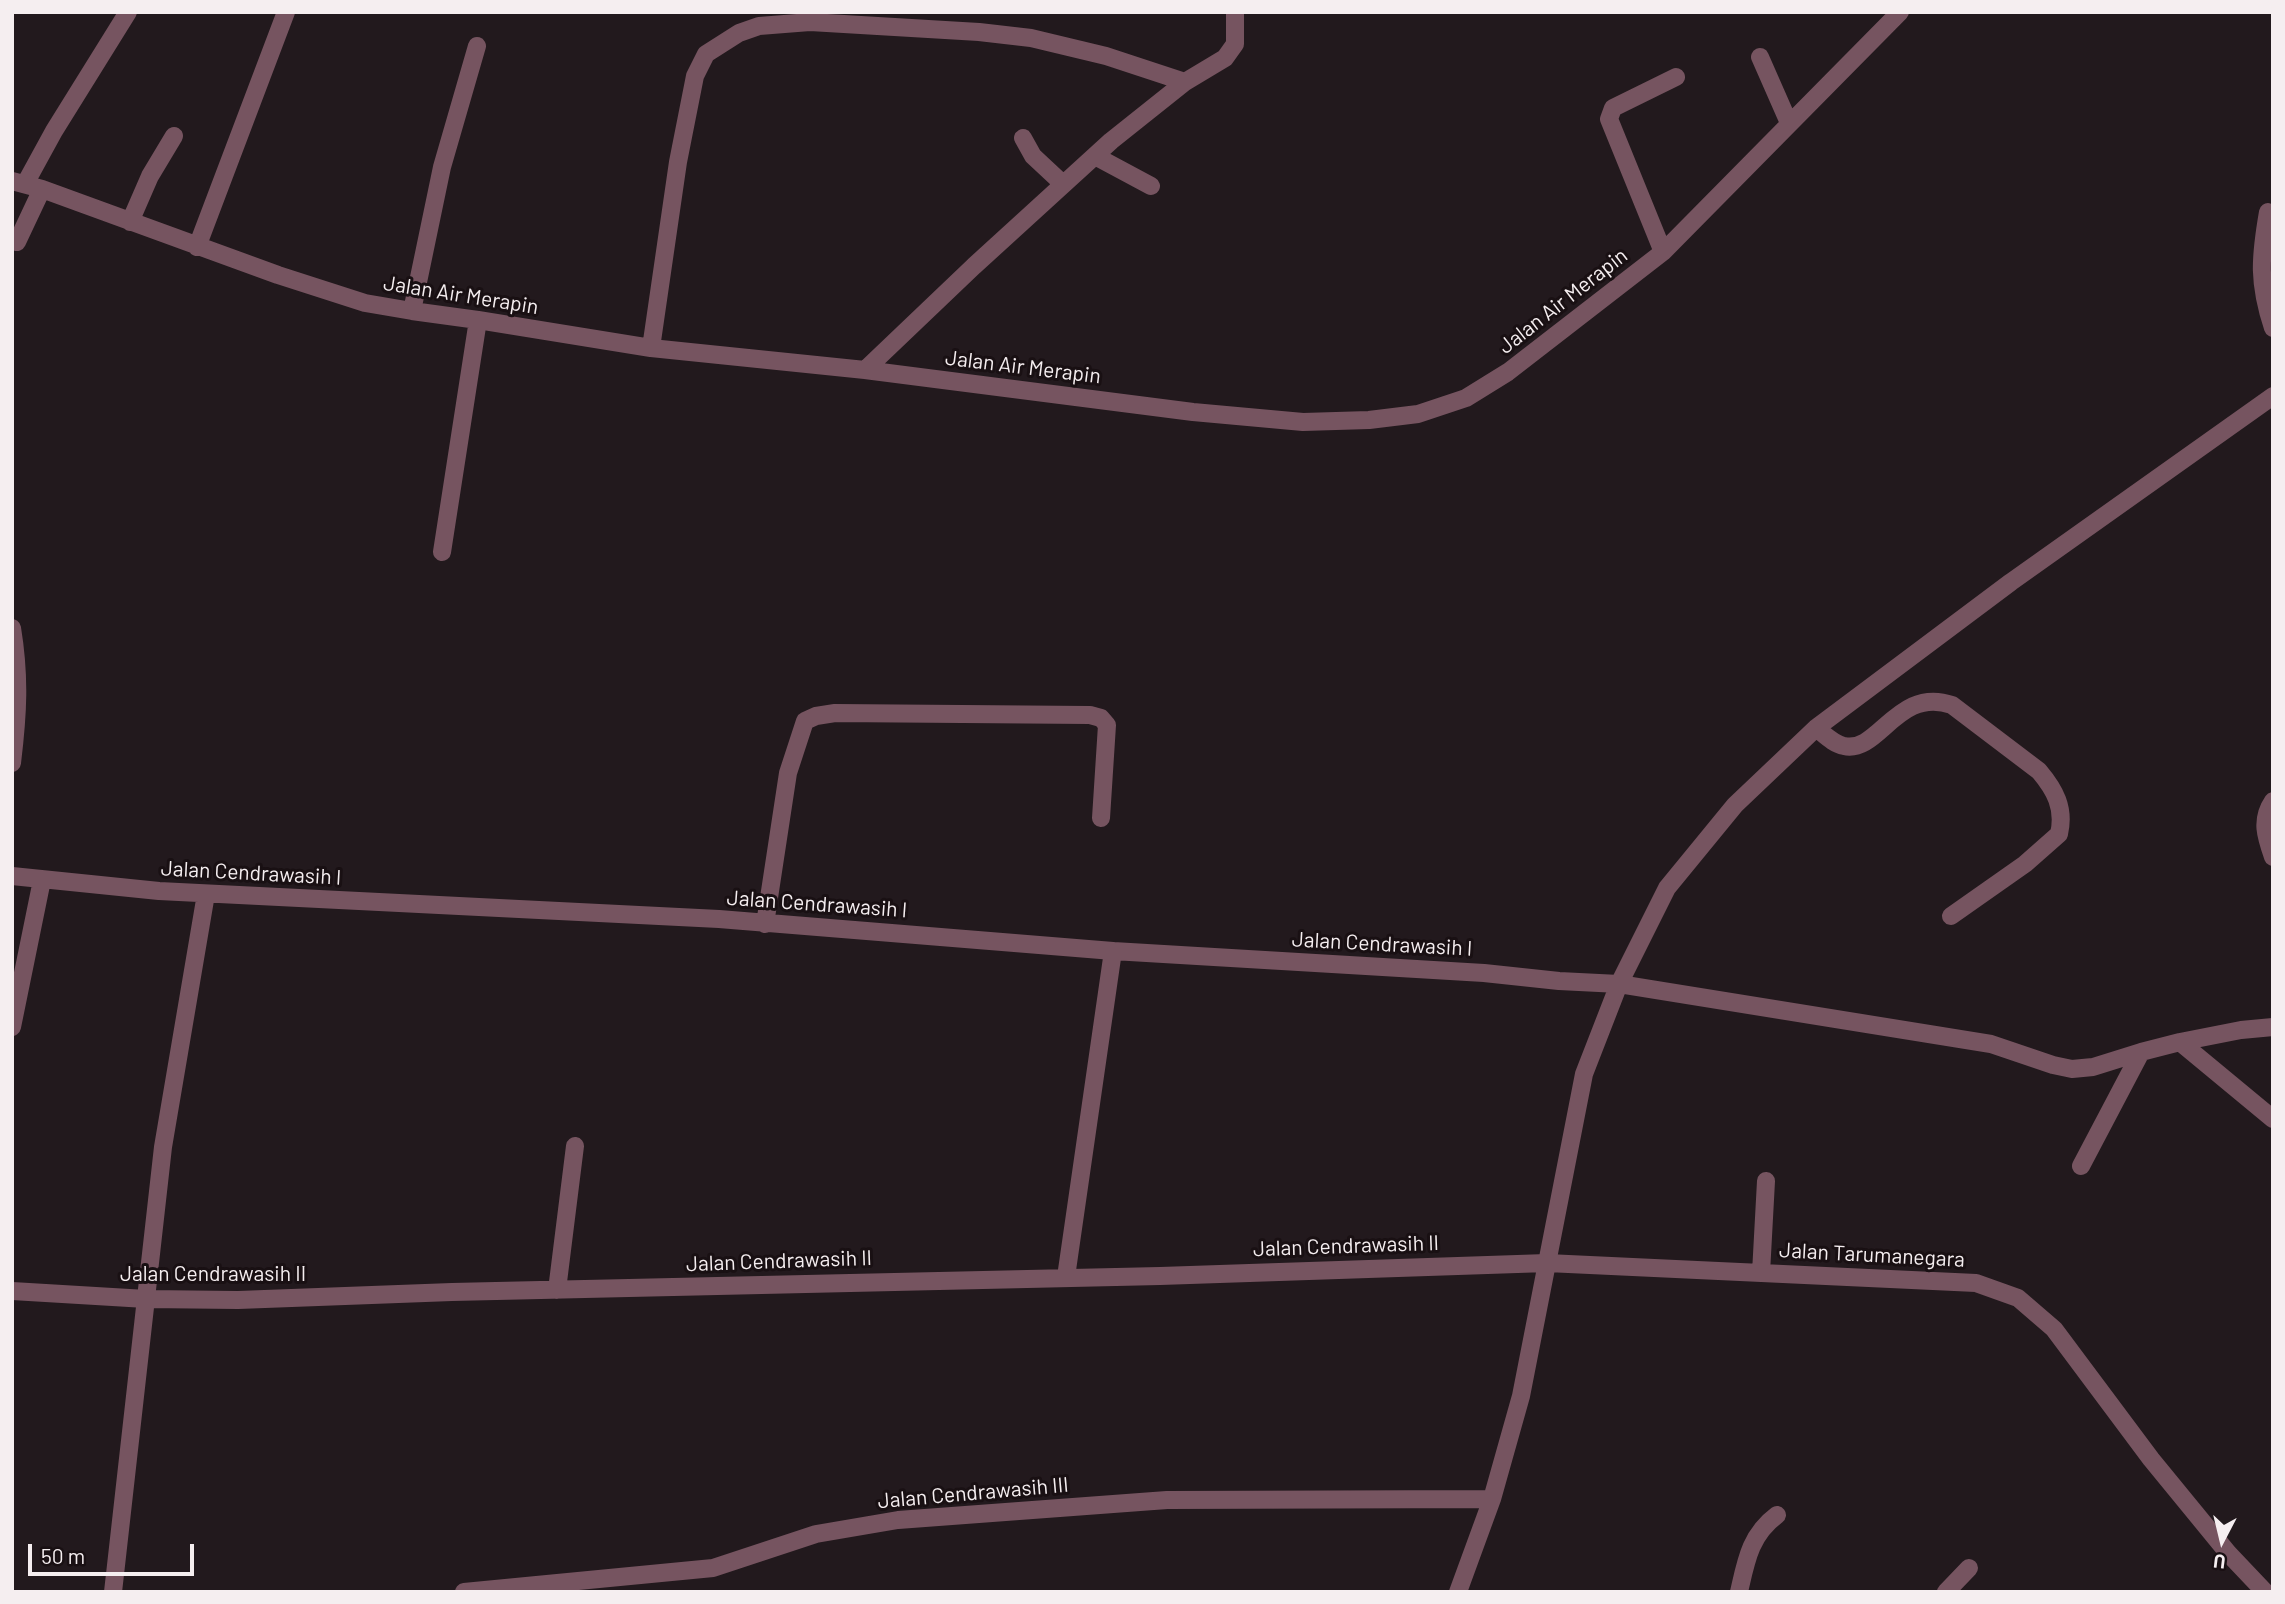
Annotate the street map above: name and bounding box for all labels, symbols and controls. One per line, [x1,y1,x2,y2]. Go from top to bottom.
street label: Jalan Air Merapin [1494,243,1632,359]
street label: Jalan Air Merapin [382,270,540,320]
street label: Jalan Air Merapin [944,345,1102,389]
street label: Jalan Cendrawasih I [160,856,342,890]
street label: Jalan Cendrawasih I [726,885,908,923]
street label: Jalan Cendrawasih I [1291,927,1473,961]
street label: Jalan Cendrawasih II [1253,1230,1439,1262]
street label: Jalan Tarumanegara [1778,1238,1966,1272]
street label: Jalan Cendrawasih II [686,1245,872,1277]
street label: Jalan Cendrawasih II [120,1261,306,1287]
street label: Jalan Cendrawasih III [876,1472,1070,1514]
north arrow [2187,1506,2257,1576]
scale bar [32,1530,198,1574]
text: 50 m [41,1543,85,1568]
text: U [2212,1550,2227,1574]

